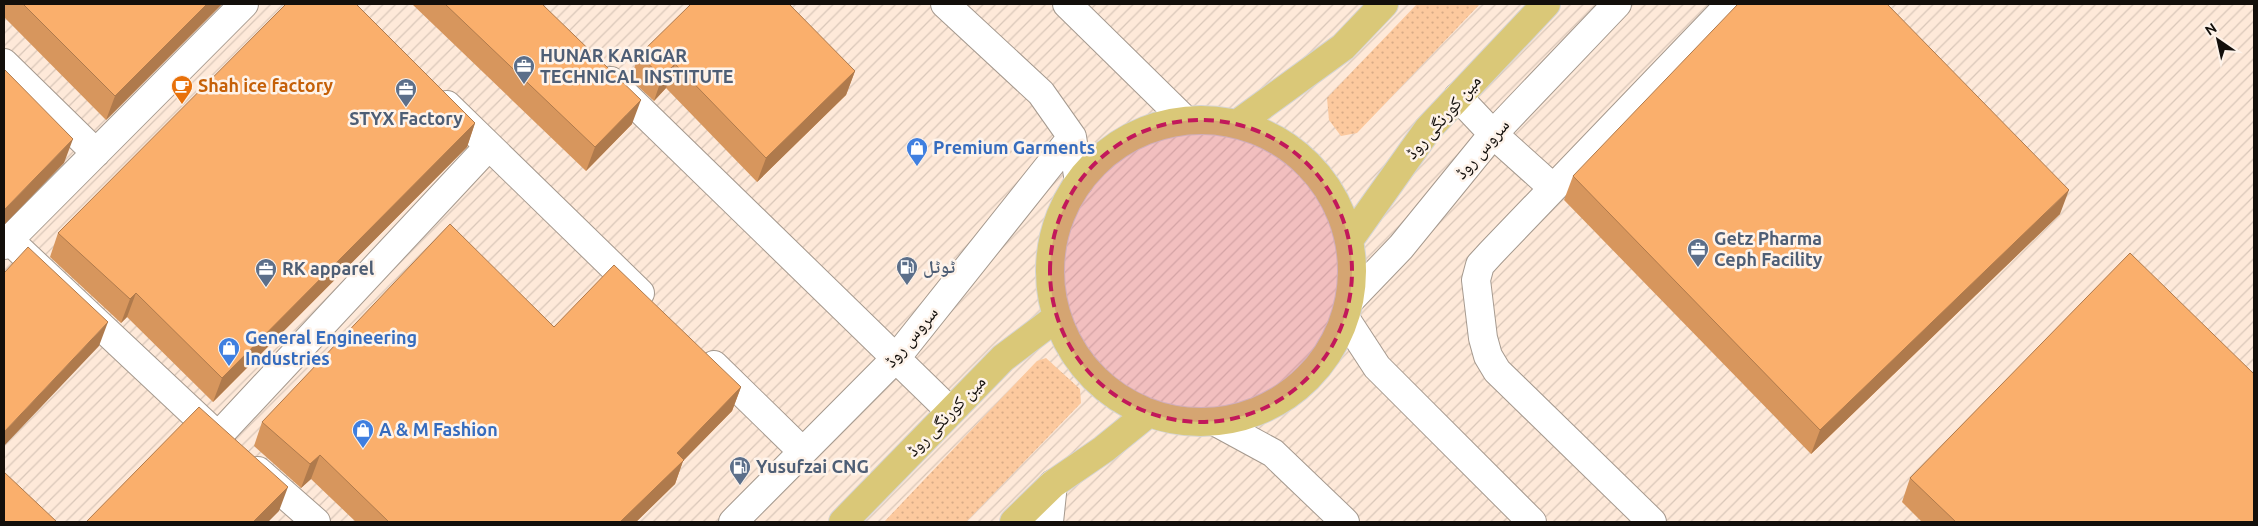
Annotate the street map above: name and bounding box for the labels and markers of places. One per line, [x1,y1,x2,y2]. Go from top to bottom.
place label: HUNAR KARIGAR TECHNICAL INSTITUTE [540,45,734,86]
office icon: HUNAR KARIGAR TECHNICAL INSTITUTE [512,54,536,85]
cafe icon: Shah ice factory [170,74,194,105]
place label: Shah ice factory [198,75,334,95]
office icon: STYX Factory [394,77,418,108]
place label: STYX Factory [349,108,463,128]
shop icon: Premium Garments [905,136,929,167]
place label: Premium Garments [933,137,1095,157]
place label: Getz Pharma Ceph Facility [1714,228,1823,269]
office icon: Getz Pharma Ceph Facility [1686,237,1710,268]
fuel station icon: ٹوٹل [895,255,919,286]
place label: ٹوٹل [923,256,955,278]
office icon: RK apparel [254,257,278,288]
place label: RK apparel [282,258,375,278]
place label: General Engineering Industries [245,327,417,368]
shop icon: General Engineering Industries [217,336,241,367]
shop icon: A & M Fashion [351,418,375,449]
place label: A & M Fashion [379,419,498,439]
fuel station icon: Yusufzai CNG [728,455,752,486]
place label: Yusufzai CNG [756,456,869,476]

